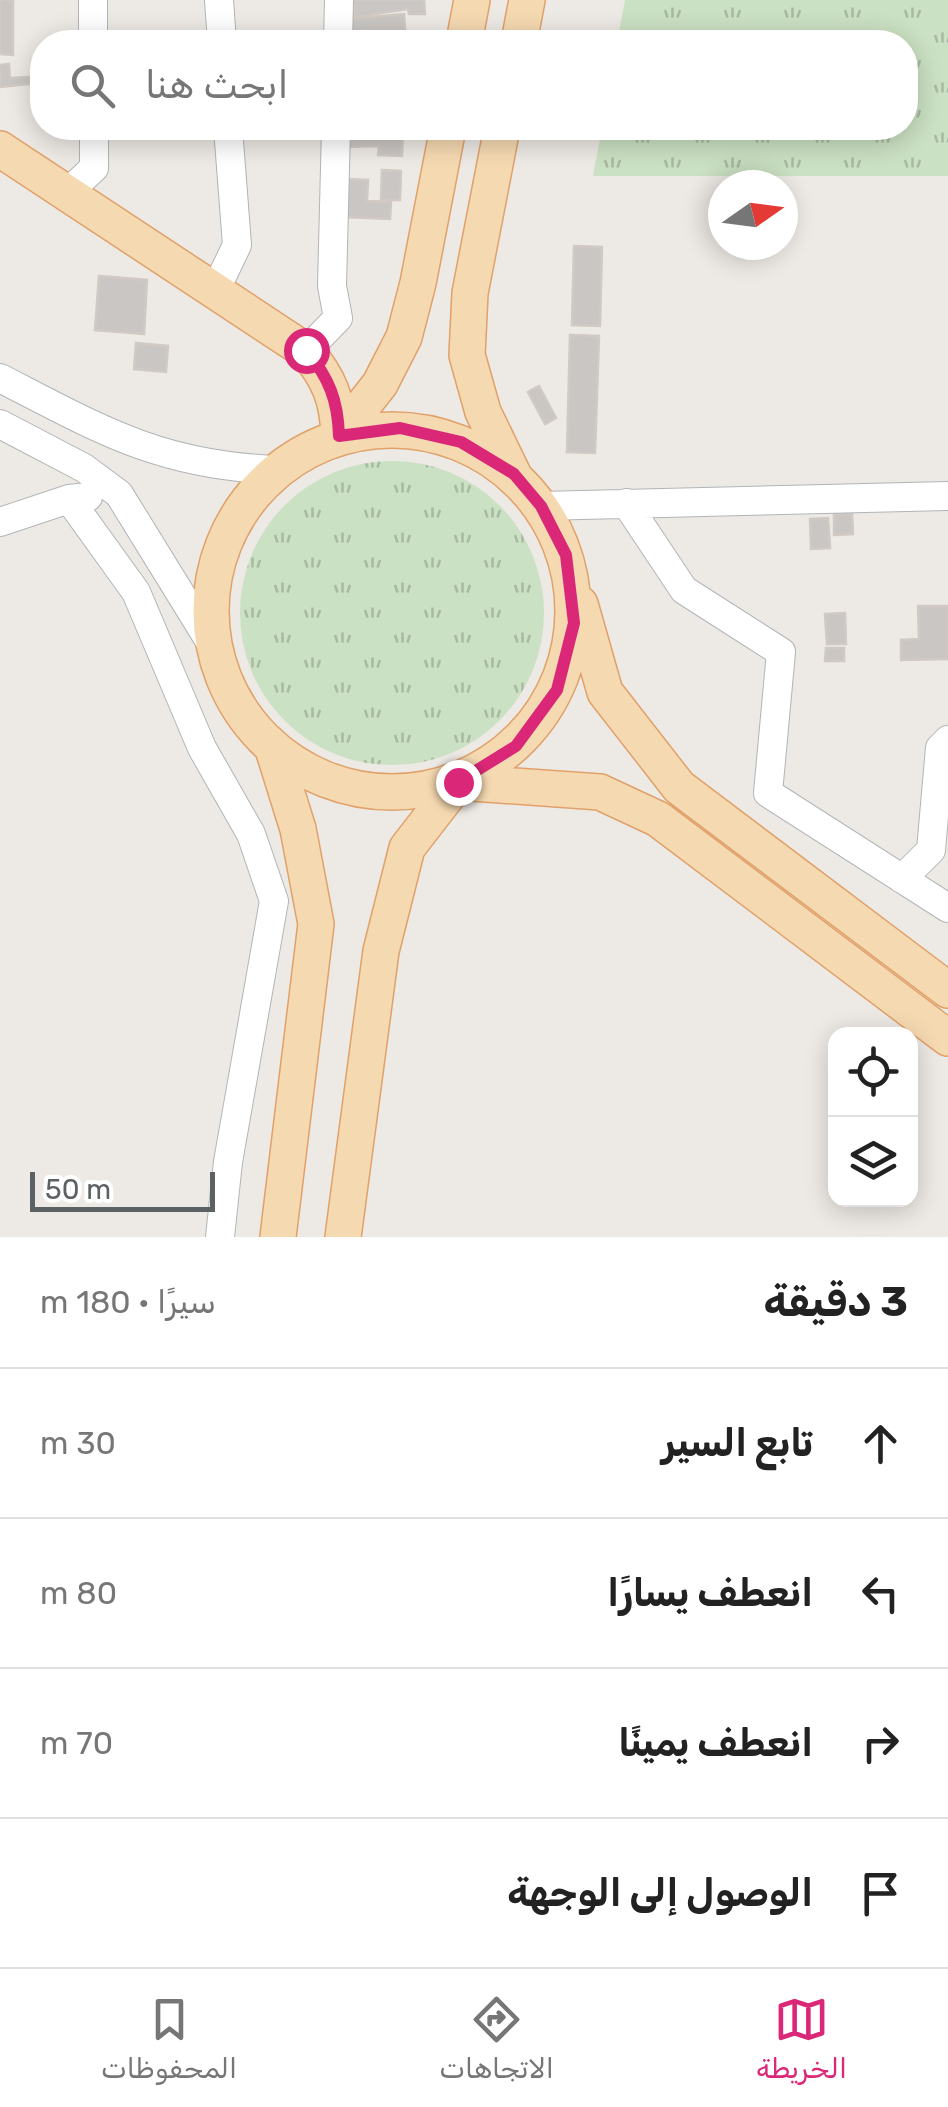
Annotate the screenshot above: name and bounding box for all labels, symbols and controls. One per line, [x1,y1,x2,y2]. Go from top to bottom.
search box [30,30,918,140]
icon: search [65,58,120,113]
text: ابحث هنا [145,62,288,108]
north arrow [708,170,798,260]
route start [284,328,330,374]
route end [436,760,482,806]
map controls [828,1027,918,1207]
button: locate [828,1027,918,1117]
button: layers [828,1117,918,1207]
scale bar [30,1167,215,1212]
text: 50 m [45,1173,111,1206]
text: 3 دقيقة [763,1277,908,1327]
text: سيرًا · 180 m [40,1283,216,1321]
icon: ahead [853,1416,908,1471]
text: تابع السير [661,1420,813,1466]
text: 30 m [40,1424,116,1462]
icon: left [853,1566,908,1621]
text: انعطف يسارًا [607,1570,813,1616]
text: 80 m [40,1574,117,1612]
icon: right [853,1716,908,1771]
text: انعطف يمينًا [618,1720,813,1766]
text: 70 m [40,1724,113,1762]
icon: arrive [853,1866,908,1921]
text: الوصول إلى الوجهة [507,1870,813,1916]
tab: المحفوظات [101,1992,237,2085]
tab: الاتجاهات [439,1992,554,2085]
tab: الخريطة [756,1992,847,2085]

